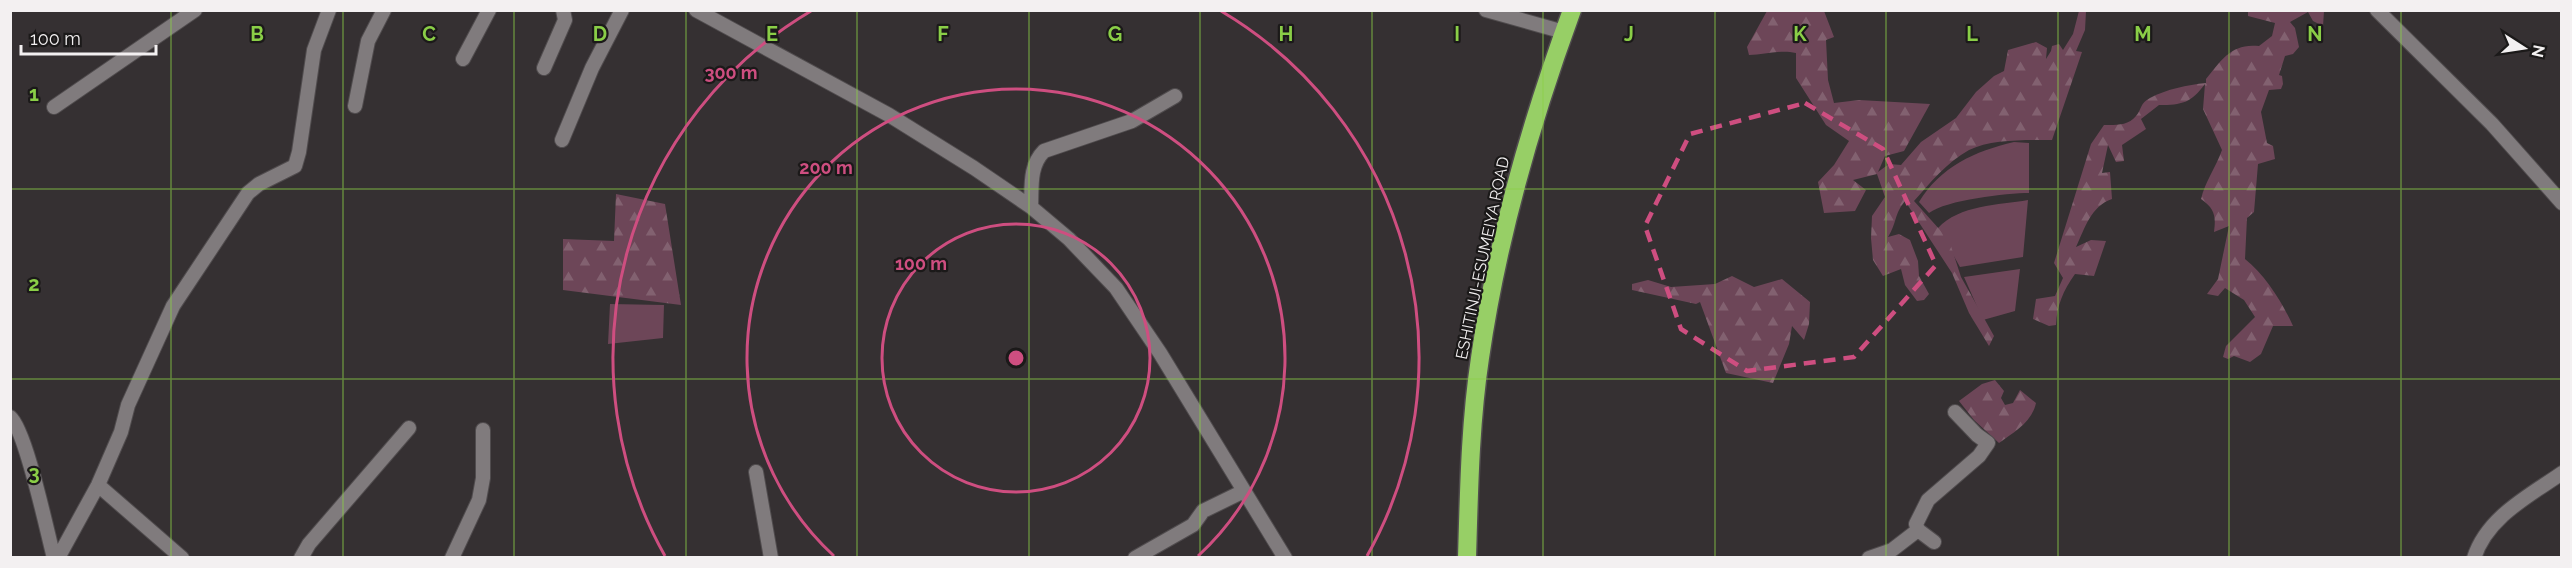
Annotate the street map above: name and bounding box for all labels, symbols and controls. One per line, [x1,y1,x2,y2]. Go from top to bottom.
scale bar [21,18,156,56]
north arrow [2494,18,2554,78]
text: B [250,22,264,46]
text: C [422,22,436,46]
text: D [593,22,607,46]
text: E [766,22,778,46]
text: F [937,22,949,46]
text: G [1108,22,1122,46]
text: H [1279,22,1293,46]
text: I [1454,22,1460,46]
text: J [1624,22,1634,46]
text: K [1793,22,1807,46]
text: L [1966,22,1978,46]
text: M [2134,22,2152,46]
text: N [2307,22,2323,46]
text: 100 m [30,28,81,49]
text: N [2528,43,2549,59]
text: 300 m [704,62,758,83]
text: 1 [29,82,39,106]
street label: ESHITINJI-ESUMEIYA ROAD [1452,155,1513,361]
text: 200 m [799,157,853,178]
text: 100 m [895,253,947,274]
text: 2 [28,272,40,296]
centre of rings [1006,348,1026,368]
text: 3 [28,461,40,485]

